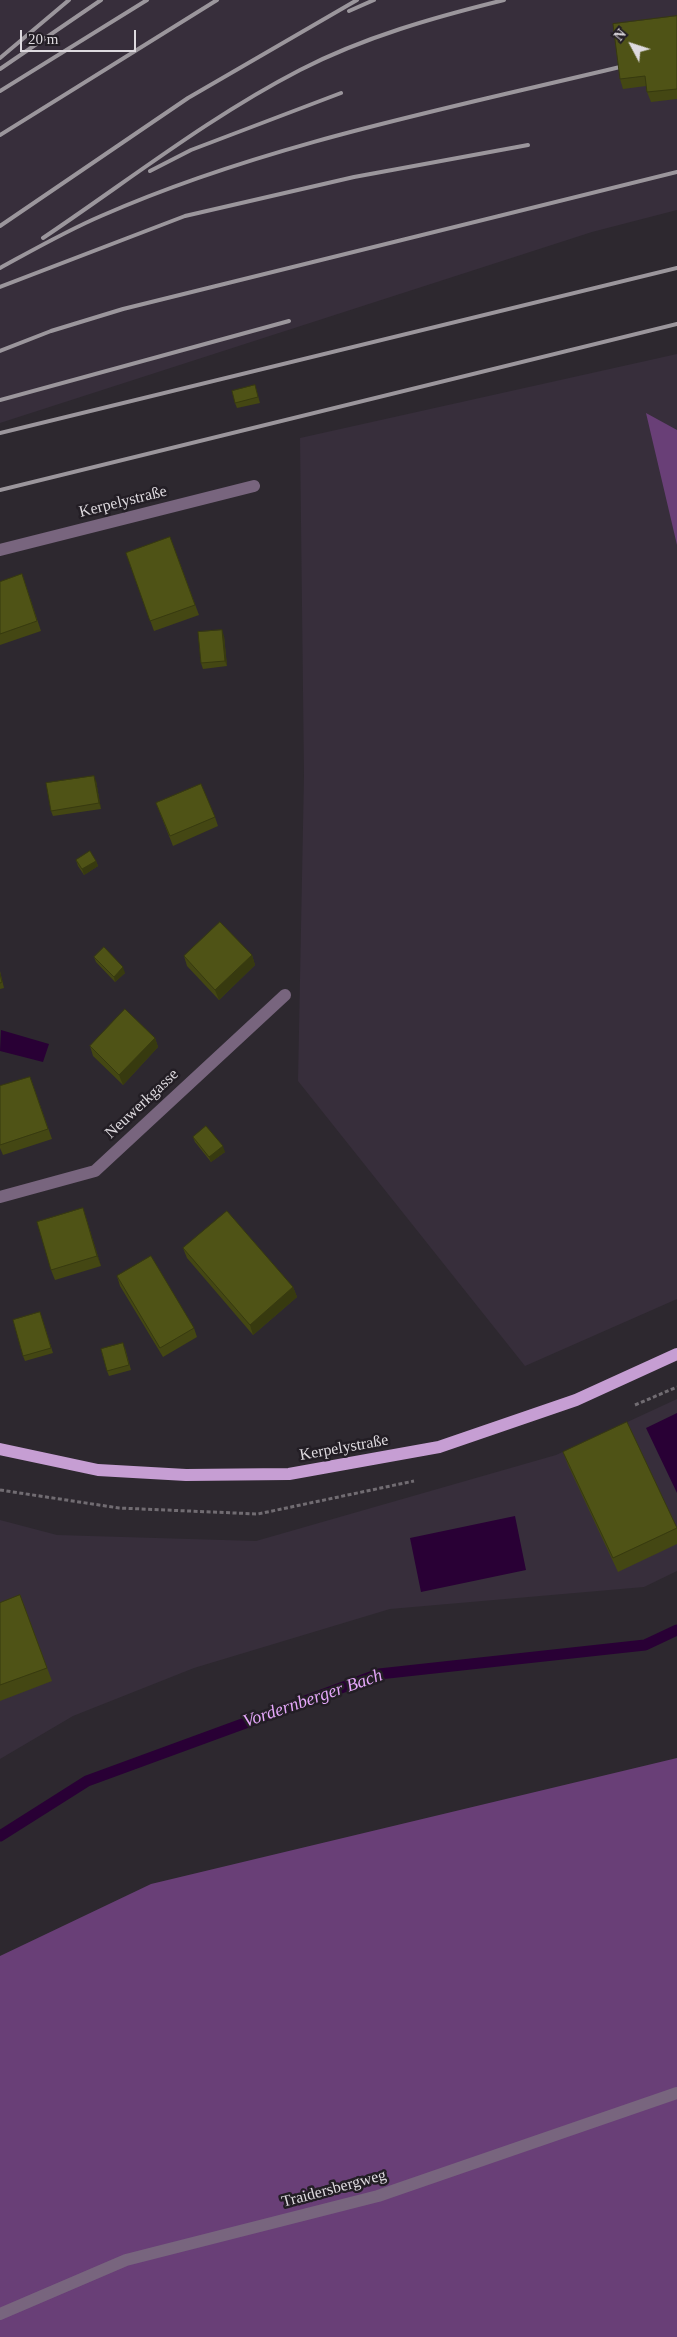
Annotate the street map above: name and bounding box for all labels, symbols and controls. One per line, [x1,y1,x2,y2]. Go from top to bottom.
scale bar [22,20,139,52]
north arrow [607,20,657,70]
text: N [611,26,629,44]
text: 20 m [28,31,58,47]
street label: Kerpelystraße [77,482,169,522]
street label: Neuwerkgasse [101,1065,183,1143]
street label: Kerpelystraße [298,1431,390,1465]
water label: Vordernberger Bach [240,1665,386,1733]
street label: Traidersbergweg [280,2166,388,2212]

